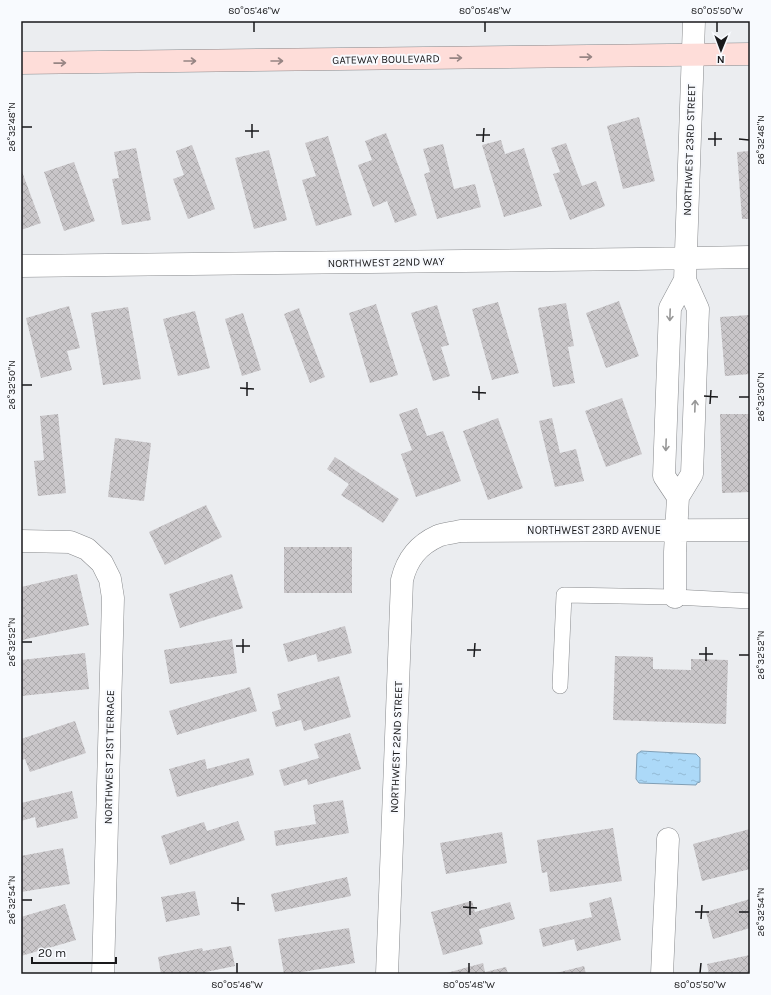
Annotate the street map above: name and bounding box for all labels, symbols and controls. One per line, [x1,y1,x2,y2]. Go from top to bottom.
text: 80°05'46"W [228,5,280,17]
text: 80°05'48"W [459,5,511,17]
text: 80°05'50"W [691,5,743,17]
north arrow [701,30,741,70]
street label: GATEWAY BOULEVARD [332,52,440,67]
one-way arrow [579,53,592,60]
text: N [717,53,725,66]
one-way arrow [449,54,462,62]
one-way arrow [183,57,196,65]
one-way arrow [270,57,283,64]
one-way arrow [53,59,66,67]
street label: NORTHWEST 23RD STREET [681,84,698,216]
text: 26°32'48"N [6,102,18,152]
text: 26°32'48"N [755,115,767,165]
street label: NORTHWEST 22ND WAY [328,255,444,270]
one-way arrow [666,308,674,321]
text: 26°32'50"N [6,360,18,410]
text: 26°32'50"N [755,372,767,422]
one-way arrow [691,400,698,413]
one-way arrow [662,438,669,451]
street label: NORTHWEST 23RD AVENUE [527,524,661,537]
text: 26°32'52"N [6,617,18,667]
text: 26°32'52"N [755,630,767,680]
street label: NORTHWEST 22ND STREET [388,680,405,813]
street label: NORTHWEST 21ST TERRACE [102,690,117,824]
text: 26°32'54"N [6,875,18,925]
text: 26°32'54"N [755,887,767,937]
scale bar [32,939,116,965]
text: 20 m [38,946,66,960]
text: 80°05'46"W [211,979,263,991]
text: 80°05'48"W [443,979,495,991]
text: 80°05'50"W [674,979,726,991]

